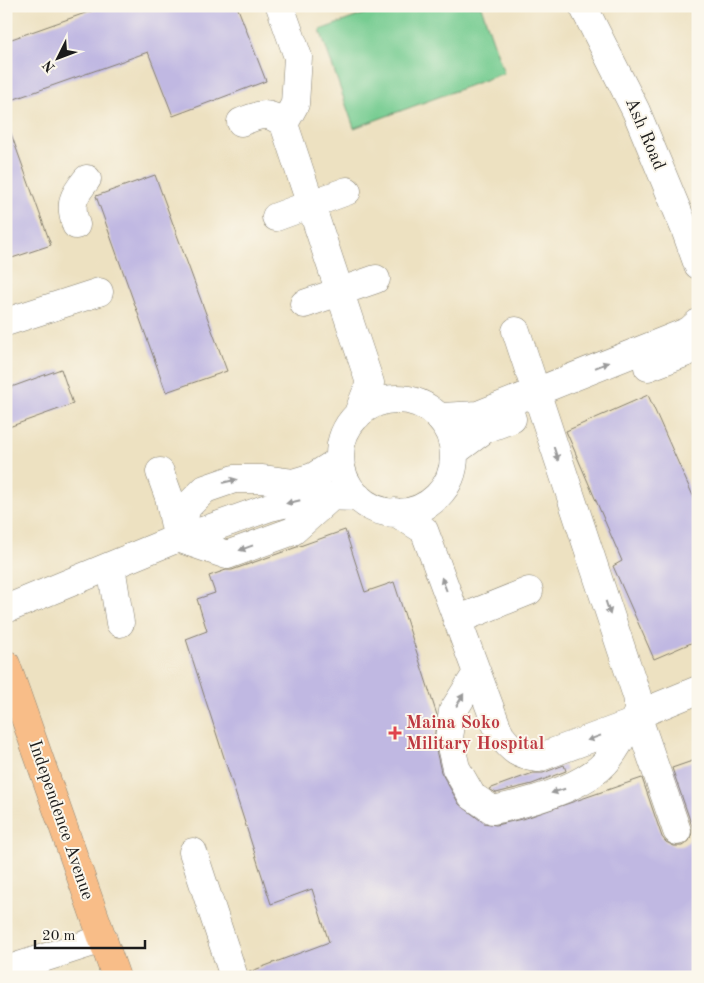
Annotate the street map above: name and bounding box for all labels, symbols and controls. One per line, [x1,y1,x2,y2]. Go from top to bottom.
north arrow [32,32,82,82]
text: N [40,57,58,75]
street label: Ash Road [622,95,668,173]
one-way arrow [595,361,609,369]
one-way arrow [553,447,561,462]
one-way arrow [222,477,238,485]
one-way arrow [285,498,300,506]
one-way arrow [238,545,253,552]
one-way arrow [440,577,447,592]
one-way arrow [604,601,612,616]
one-way arrow [456,693,465,706]
place label: Maina Soko Military Hospital [406,714,545,753]
marker: Maina Soko Military Hospital [388,726,402,740]
one-way arrow [586,734,601,742]
street label: Independence Avenue [25,738,97,902]
one-way arrow [551,787,566,795]
scale bar [35,918,145,950]
text: 20 m [42,929,76,944]

